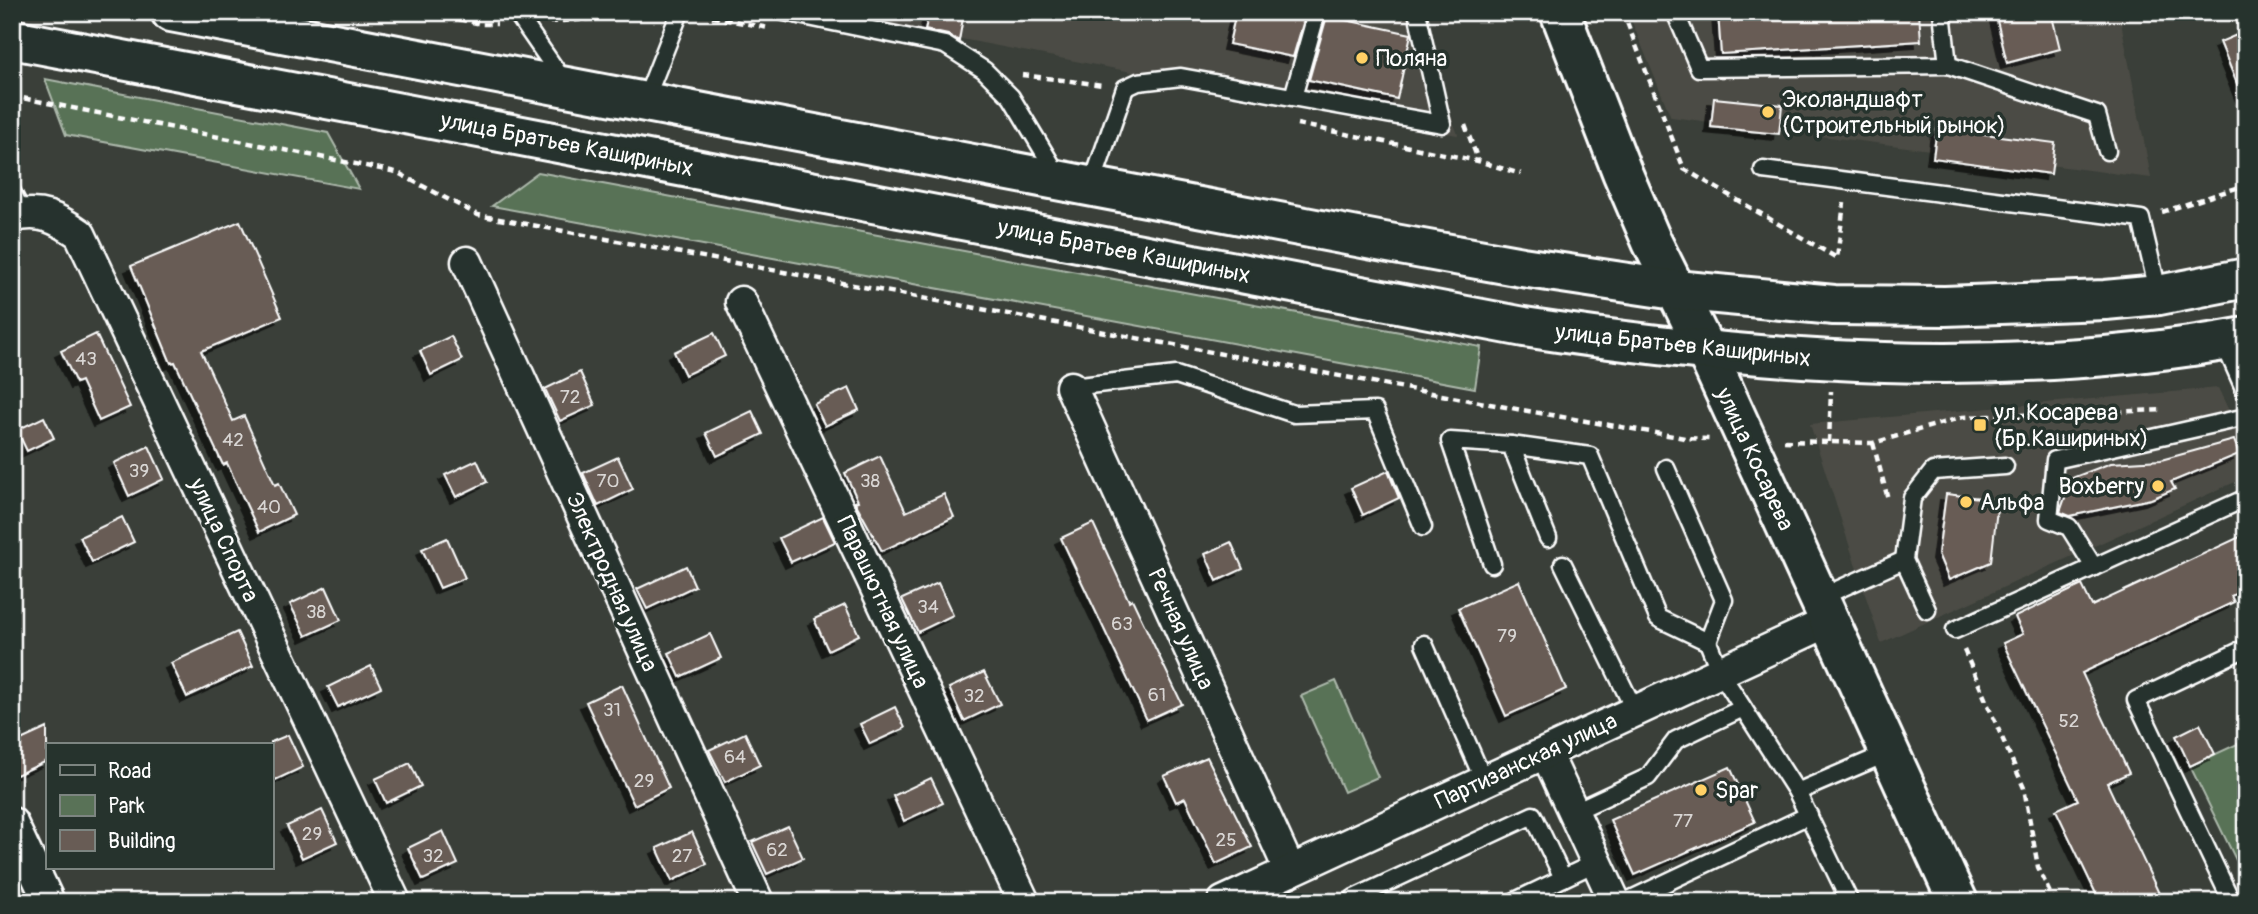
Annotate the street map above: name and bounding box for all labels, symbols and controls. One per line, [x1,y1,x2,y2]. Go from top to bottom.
place label: Поляна [1376,44,1447,73]
marker: Поляна [1354,50,1370,66]
place label: Эколандшафт (Строительный рынок) [1782,85,2006,140]
marker: Эколандшафт (Строительный рынок) [1760,104,1776,120]
street label: улица Братьев Кашириных [437,105,696,183]
street label: улица Братьев Кашириных [994,212,1253,290]
street label: улица Братьев Кашириных [1553,317,1812,373]
house number: 43 [75,347,97,371]
street label: улица Косарева [1709,382,1801,535]
house number: 72 [560,385,580,409]
place label: ул. Косарева (Бр.Кашириных) [1993,398,2148,453]
marker: ул. Косарева (Бр.Кашириных) [1972,417,1988,433]
house number: 42 [222,428,244,452]
house number: 39 [129,459,149,483]
house number: 70 [596,469,620,493]
house number: 38 [860,469,880,493]
street label: улица Спорта [182,472,265,607]
place label: Boxberry [2058,472,2144,501]
marker: Boxberry [2150,478,2166,494]
street label: Электродная улица [560,488,664,676]
place label: Альфа [1980,488,2045,517]
marker: Альфа [1958,494,1974,510]
house number: 40 [257,495,281,519]
street label: Парашютная улица [830,511,936,693]
street label: Речная улица [1141,564,1221,694]
house number: 34 [917,595,939,619]
house number: 38 [306,600,326,624]
house number: 63 [1111,612,1133,636]
house number: 79 [1497,624,1517,648]
house number: 61 [1148,683,1166,707]
house number: 32 [963,684,985,708]
house number: 31 [603,698,621,722]
street label: Партизанская улица [1430,706,1622,816]
house number: 52 [2059,709,2079,733]
legend [46,743,273,869]
house number: 64 [724,745,746,769]
text: Road [108,758,152,785]
house number: 29 [634,769,654,793]
place label: Spar [1715,776,1758,805]
marker: Spar [1693,782,1709,798]
text: Park [108,793,145,820]
house number: 77 [1673,809,1693,833]
house number: 29 [302,822,322,846]
text: Building [108,828,175,855]
house number: 25 [1216,828,1236,852]
house number: 62 [766,838,788,862]
house number: 32 [422,844,444,868]
house number: 27 [672,844,692,868]

